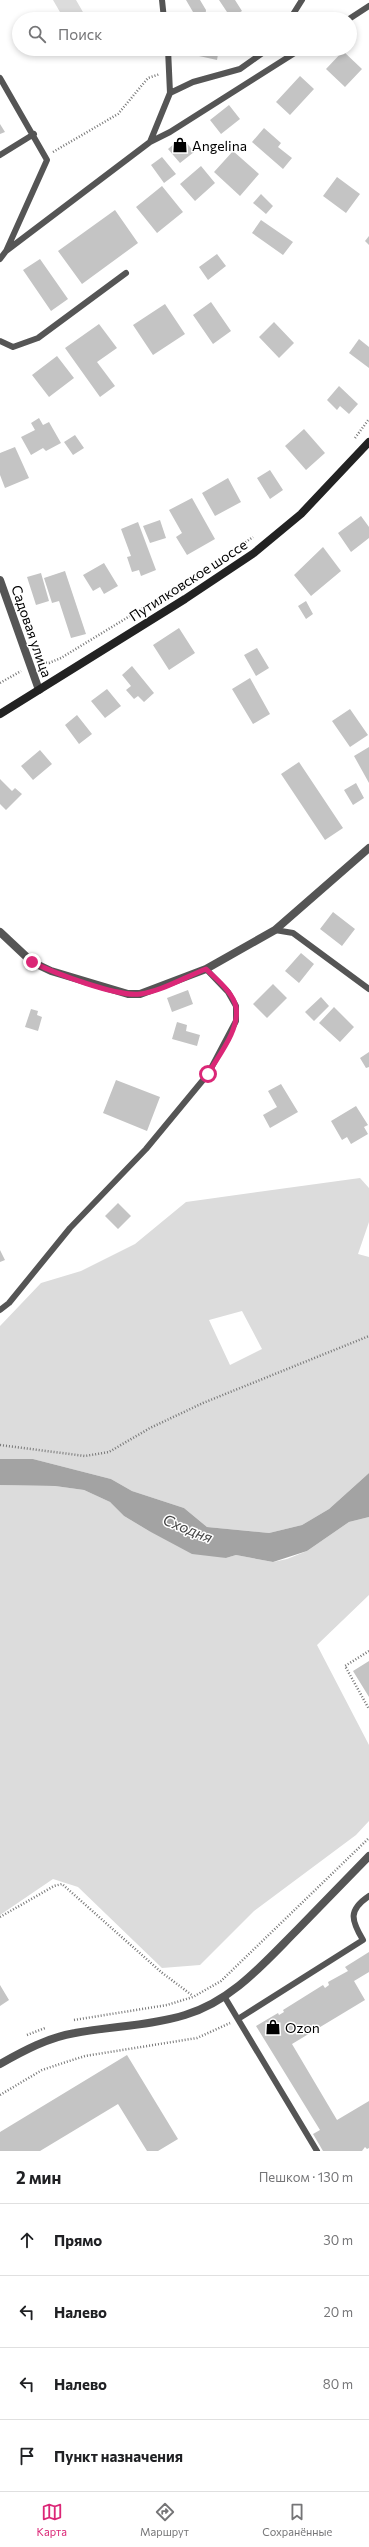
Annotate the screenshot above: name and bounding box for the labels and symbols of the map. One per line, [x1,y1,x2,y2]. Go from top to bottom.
shop icon: Angelina [171,136,189,154]
place label: Angelina [192,137,247,154]
street label: Путилковское шоссе [126,536,250,624]
street label: Садовая улица [8,583,56,679]
route end [23,953,41,971]
route start [199,1065,217,1083]
water label: Сходня [161,1510,216,1546]
shop icon: Ozon [264,2018,282,2036]
place label: Ozon [285,2019,320,2036]

